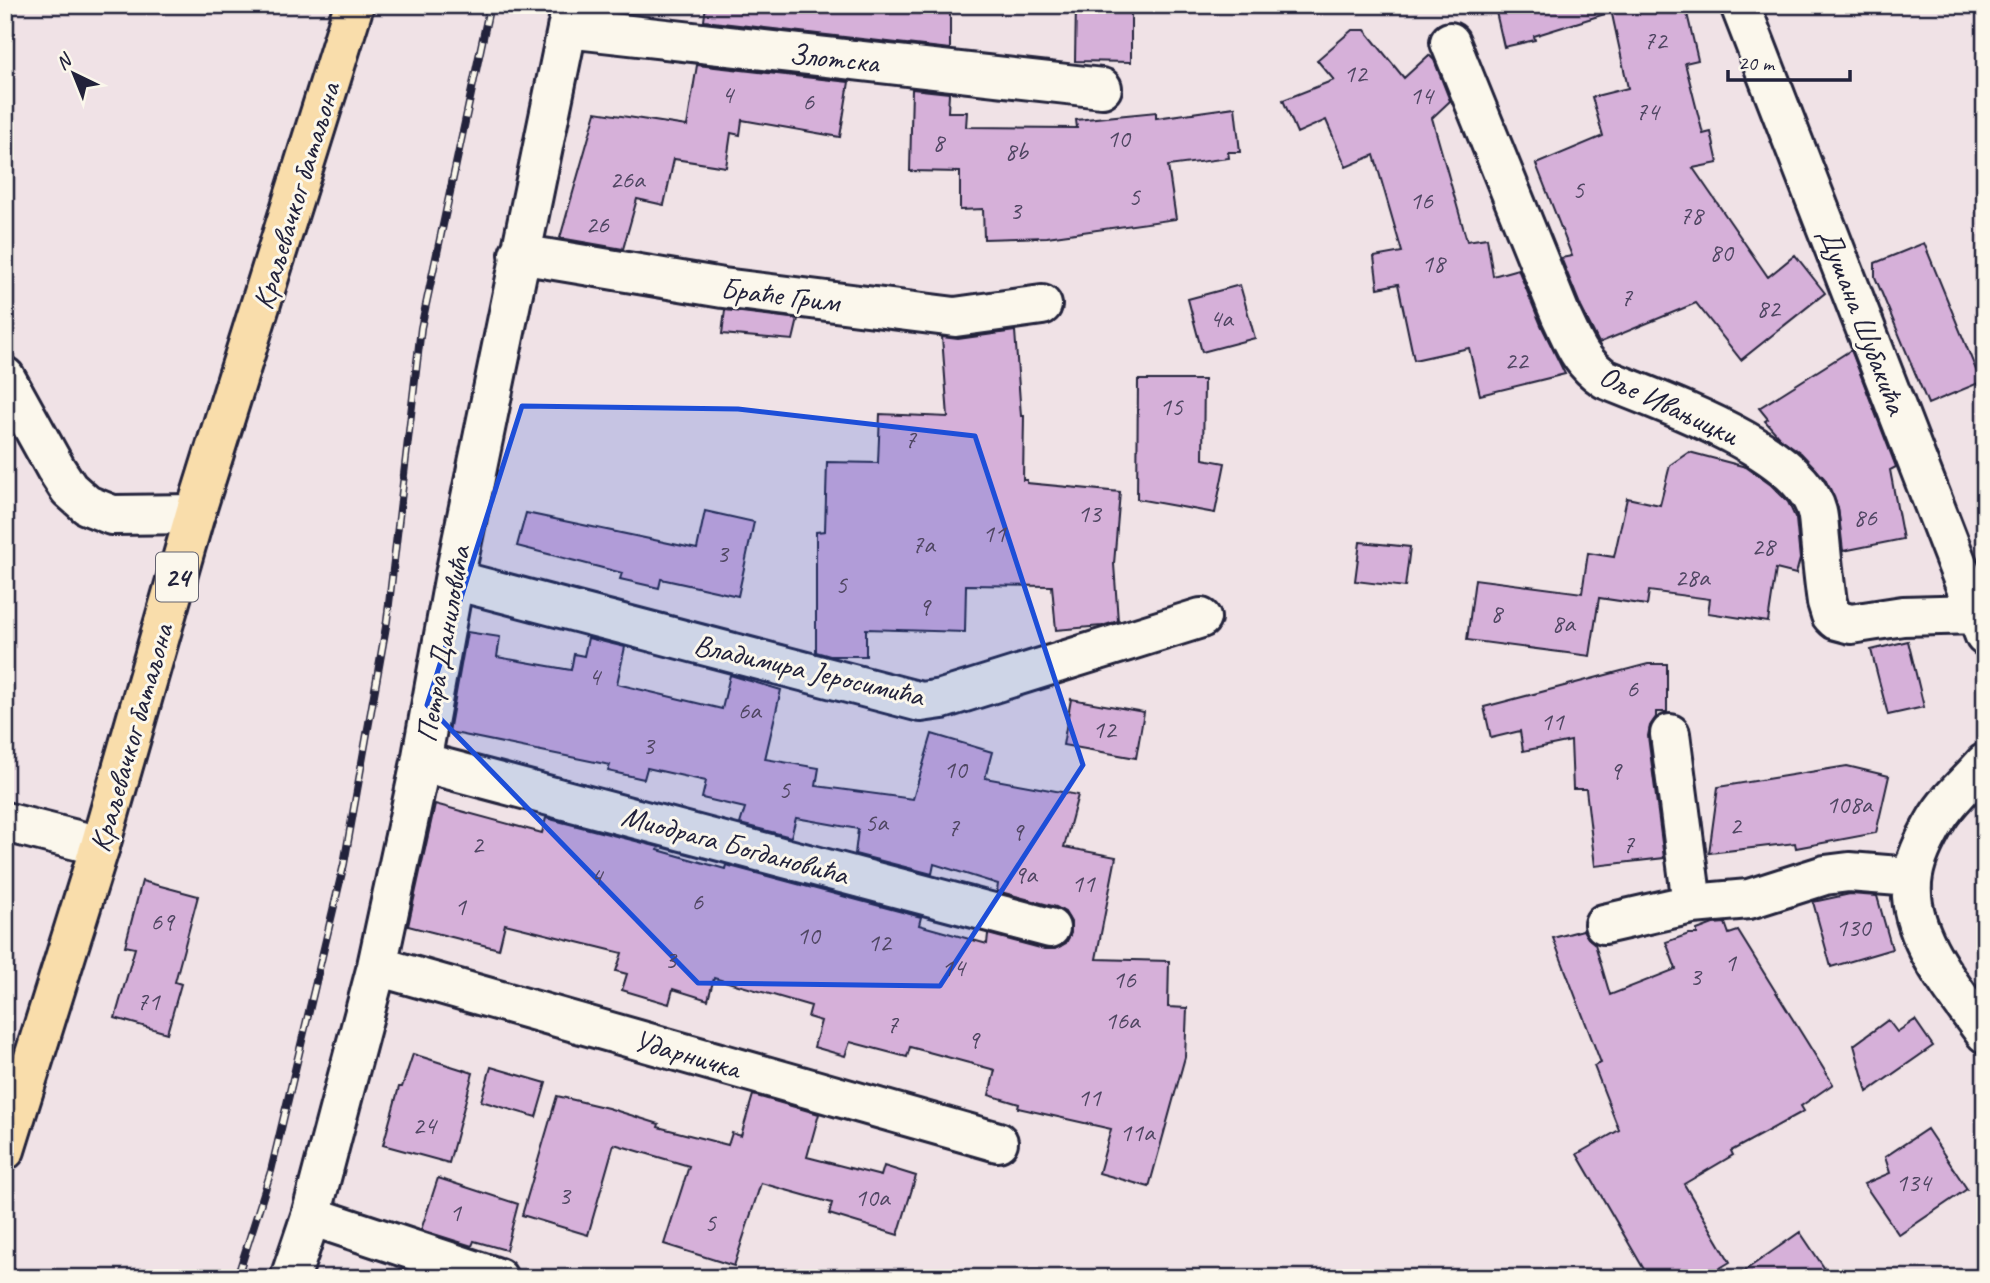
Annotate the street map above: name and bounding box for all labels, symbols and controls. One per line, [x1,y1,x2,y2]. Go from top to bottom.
house number: 72 [1643,24,1669,57]
street label: Злотска [787,34,883,82]
north arrow [38,38,108,108]
scale bar [1728,38,1850,82]
text: N [51,47,78,75]
text: 20 m [1738,50,1776,76]
house number: 12 [1343,57,1369,90]
street label: Краљевачког батаљона [243,76,349,314]
house number: 4 [721,78,735,111]
house number: 14 [1409,79,1435,112]
house number: 6 [802,85,815,118]
house number: 74 [1635,95,1661,128]
house number: 10 [1106,122,1132,155]
house number: 8 [932,126,946,159]
house number: 8b [1004,135,1029,168]
house number: 26a [610,163,646,196]
house number: 5 [1572,173,1585,206]
house number: 5 [1128,180,1141,213]
house number: 16 [1409,184,1434,217]
house number: 3 [1009,194,1023,227]
house number: 78 [1679,199,1705,232]
house number: 26 [585,208,610,241]
street label: Душана Шубакића [1810,223,1917,421]
house number: 80 [1709,236,1735,269]
house number: 18 [1421,247,1447,280]
street label: Браће Грим [719,269,844,321]
house number: 7 [1620,281,1633,314]
house number: 82 [1756,292,1782,325]
house number: 4a [1209,302,1234,335]
house number: 22 [1504,344,1530,377]
street label: Оље Ивањицки [1593,356,1746,454]
house number: 15 [1159,390,1184,423]
house number: 7 [904,423,917,456]
house number: 13 [1077,497,1103,530]
house number: 86 [1853,501,1878,534]
house number: 11 [982,517,1007,550]
house number: 7a [911,528,936,561]
house number: 28 [1751,530,1777,563]
house number: 3 [716,537,730,570]
street label: Петра Даниловића [407,541,479,745]
road number: 24 [156,552,198,602]
house number: 28a [1675,561,1711,594]
house number: 5 [835,568,848,601]
house number: 9 [918,590,932,623]
house number: 8 [1490,597,1504,630]
house number: 8a [1551,607,1576,640]
street label: Краљевачког батаљона [80,618,182,856]
street label: Владимира Јеросимића [691,625,929,715]
house number: 4 [588,660,602,693]
house number: 6 [1626,672,1639,705]
house number: 6a [737,694,762,727]
house number: 11 [1540,705,1565,738]
house number: 12 [1092,713,1118,746]
house number: 3 [642,729,656,762]
house number: 10 [943,753,969,786]
house number: 9 [1609,754,1623,787]
house number: 5 [778,773,791,806]
house number: 108a [1826,788,1874,821]
street label: Миодрага Богдановића [618,797,854,894]
house number: 5a [864,806,889,839]
house number: 2 [1729,809,1743,842]
house number: 7 [947,811,960,844]
house number: 9 [1011,815,1025,848]
house number: 2 [471,828,485,861]
house number: 7 [1622,828,1635,861]
house number: 9a [1013,858,1038,891]
house number: 4 [590,860,604,893]
house number: 11 [1071,867,1096,900]
house number: 6 [691,885,704,918]
house number: 1 [454,890,467,923]
house number: 69 [150,905,176,938]
house number: 130 [1835,911,1873,944]
house number: 10 [796,919,822,952]
house number: 12 [867,926,893,959]
house number: 3 [664,943,678,976]
house number: 1 [1724,946,1737,979]
house number: 14 [941,951,967,984]
house number: 3 [1689,960,1703,993]
house number: 16 [1112,963,1137,996]
house number: 71 [136,985,161,1018]
house number: 16a [1105,1004,1141,1037]
house number: 7 [886,1008,899,1041]
street label: Ударничка [630,1021,747,1088]
house number: 9 [967,1023,981,1056]
house number: 11 [1077,1081,1102,1114]
house number: 24 [412,1109,438,1142]
house number: 11a [1120,1116,1156,1149]
house number: 134 [1895,1166,1933,1199]
house number: 3 [558,1179,572,1212]
house number: 10a [855,1181,891,1214]
house number: 1 [449,1196,462,1229]
house number: 5 [704,1206,717,1239]

